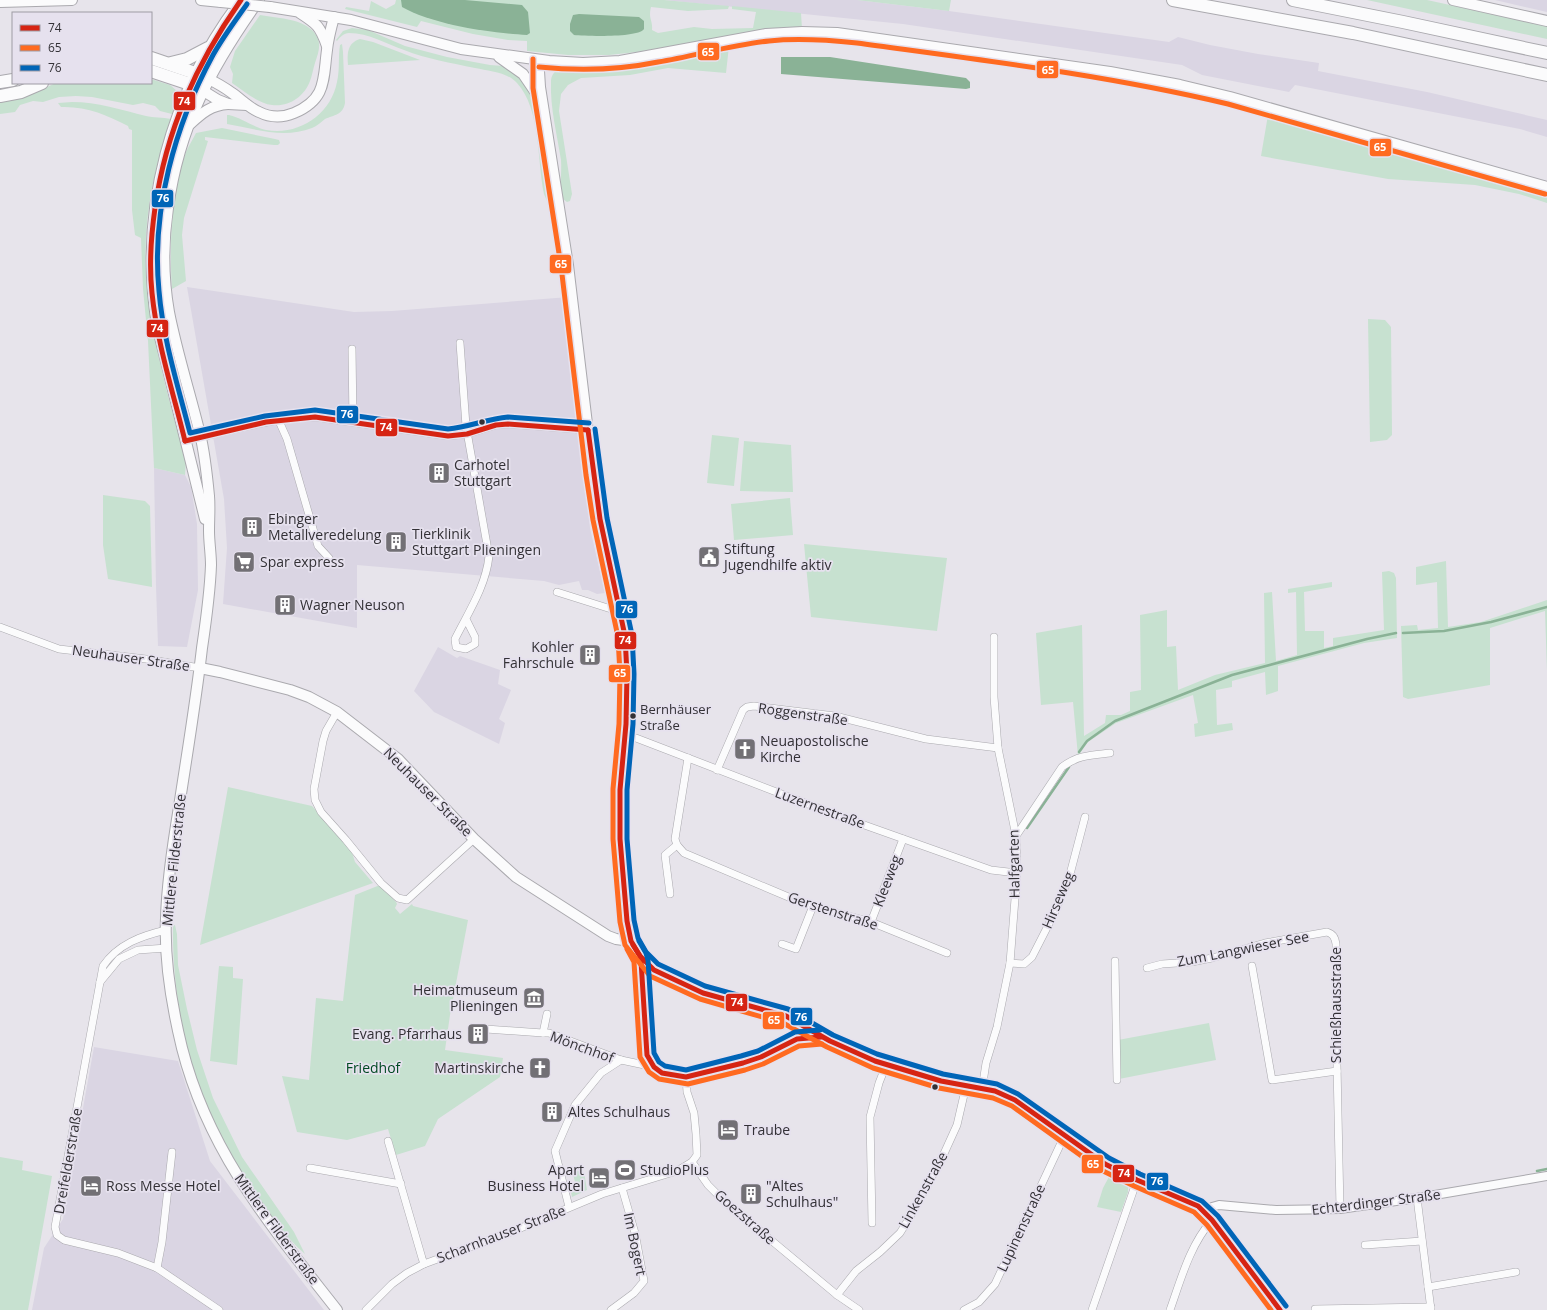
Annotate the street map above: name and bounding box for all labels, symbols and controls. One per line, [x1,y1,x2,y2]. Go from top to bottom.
legend [12,12,152,84]
text: 74 [48,19,62,36]
text: 65 [48,39,62,56]
line badge: 65 [697,42,720,61]
text: 65 [702,44,714,59]
text: 76 [48,59,62,76]
line badge: 65 [1036,60,1059,79]
text: 65 [1042,62,1054,77]
line badge: 74 [173,91,196,111]
text: 74 [178,93,191,108]
line badge: 65 [1369,138,1392,157]
text: 65 [1374,139,1386,154]
line badge: 76 [151,189,174,208]
text: 76 [157,190,169,205]
line badge: 65 [549,254,572,274]
text: 65 [555,256,567,271]
line badge: 74 [146,319,169,338]
text: 74 [151,320,164,335]
line badge: 76 [336,405,359,424]
text: 76 [341,406,353,421]
unlabelled marker [477,417,487,427]
line badge: 74 [375,418,398,437]
text: 74 [380,419,393,434]
place label: Carhotel Stuttgart [454,455,511,490]
building icon: Carhotel Stuttgart [426,460,452,486]
place label: Ebinger Metallveredelung [268,509,382,544]
building icon: Ebinger Metallveredelung [239,514,265,540]
place label: Tierklinik Stuttgart Plieningen [412,524,541,559]
building icon: Tierklinik Stuttgart Plieningen [383,529,409,555]
place label: Stiftung Jugendhilfe aktiv [722,539,831,574]
public building icon: Stiftung Jugendhilfe aktiv [696,544,722,570]
supermarket icon: Spar express [231,549,257,575]
place label: Spar express [260,552,344,571]
building icon: Wagner Neuson [272,592,298,618]
place label: Wagner Neuson [300,595,405,614]
line badge: 76 [615,600,638,619]
text: 76 [621,601,633,616]
line badge: 74 [614,631,637,650]
text: 74 [619,632,632,647]
place label: Kohler Fahrschule [503,637,574,672]
street label: Neuhauser Straße [71,640,191,675]
building icon: Kohler Fahrschule [577,642,603,668]
line badge: 65 [608,664,631,683]
text: 65 [614,665,626,680]
street label: Roggenstraße [757,698,849,729]
place label: Bernhäuser Straße [640,700,712,734]
marker: Bernhäuser Straße [628,711,638,721]
place label: Neuapostolische Kirche [760,731,869,766]
church icon: Neuapostolische Kirche [732,736,758,762]
street label: Neuhauser Straße [380,743,477,840]
street label: Luzernestraße [773,782,868,833]
street label: Mittlere Filderstraße [157,793,190,927]
street label: Halfgarten [1003,829,1024,899]
street label: Kleeweg [868,852,905,909]
street label: Hirseweg [1037,868,1078,931]
street label: Gerstenstraße [786,887,881,934]
street label: Zum Langwieser See [1175,926,1311,971]
street label: Schießhausstraße [1326,947,1345,1063]
place label: Heimatmuseum Plieningen [413,980,518,1015]
museum icon: Heimatmuseum Plieningen [521,985,547,1011]
line badge: 74 [725,993,748,1012]
text: 74 [731,994,744,1009]
line badge: 76 [790,1007,813,1026]
text: 76 [795,1009,807,1024]
line badge: 65 [762,1011,785,1030]
text: 65 [768,1012,780,1027]
building icon: Evang. Pfarrhaus [465,1021,491,1047]
place label: Evang. Pfarrhaus [352,1024,462,1043]
street label: Mönchhof [548,1026,618,1067]
church icon: Martinskirche [527,1055,553,1081]
park label: Friedhof [346,1058,402,1077]
place label: Martinskirche [434,1058,524,1077]
unlabelled marker [930,1082,940,1092]
building icon: Altes Schulhaus [539,1099,565,1125]
place label: Altes Schulhaus [568,1102,671,1121]
street label: Dreifelderstraße [49,1106,86,1215]
hotel icon: Traube [715,1117,741,1143]
place label: Traube [744,1120,790,1139]
street label: Linkenstraße [894,1148,952,1232]
line badge: 65 [1081,1154,1104,1174]
text: 65 [1087,1156,1099,1171]
sports icon: StudioPlus [612,1157,638,1183]
place label: Apart Business Hotel [488,1160,584,1195]
place label: StudioPlus [640,1160,709,1179]
line badge: 74 [1112,1164,1135,1183]
hotel icon: Apart Business Hotel [586,1165,612,1191]
text: 74 [1118,1165,1131,1180]
street label: Mittlere Filderstraße [231,1169,324,1288]
line badge: 76 [1146,1172,1169,1191]
hotel icon: Ross Messe Hotel [78,1173,104,1199]
text: 76 [1151,1173,1163,1188]
place label: Ross Messe Hotel [106,1176,220,1195]
place label: "Altes Schulhaus" [766,1176,838,1211]
building icon: "Altes Schulhaus" [738,1181,764,1207]
street label: Lupinenstraße [992,1181,1049,1275]
street label: Echterdinger Straße [1310,1184,1442,1219]
street label: Goezstraße [711,1185,780,1248]
street label: Scharnhauser Straße [434,1200,568,1267]
street label: Im Bogert [620,1211,651,1277]

